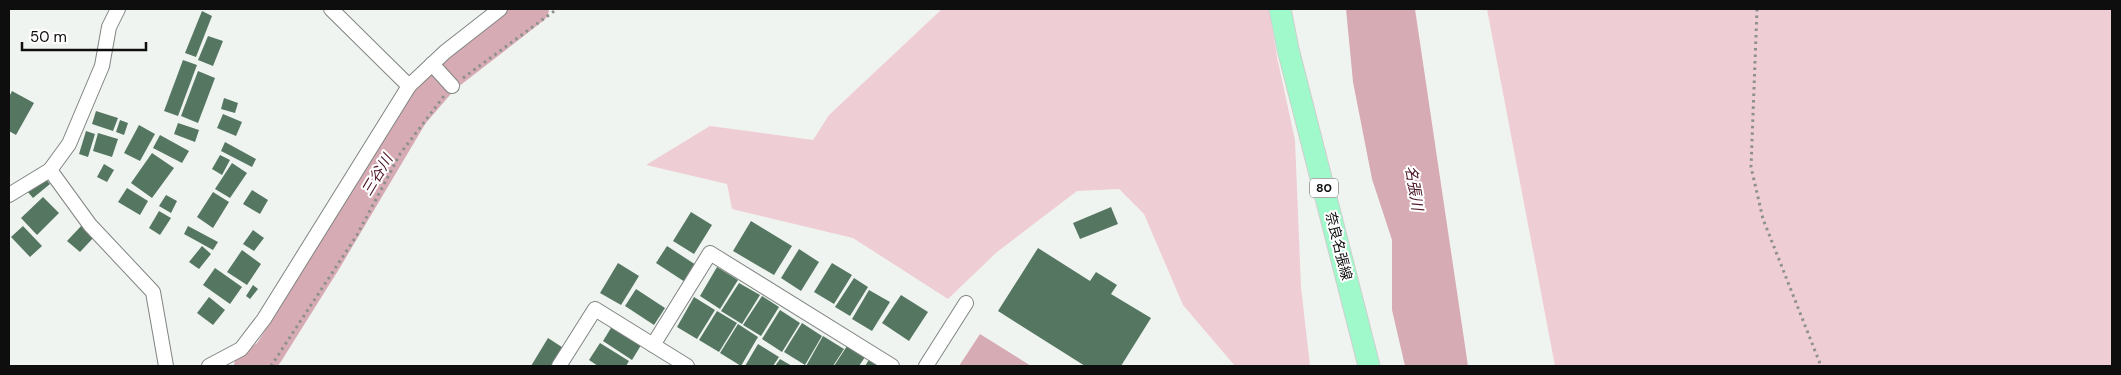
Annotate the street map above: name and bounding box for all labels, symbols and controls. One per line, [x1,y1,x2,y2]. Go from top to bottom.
scale bar [22,20,146,52]
text: 50 m [30,27,67,47]
water label: 三谷川 [357,149,398,199]
water label: 名張川 [1401,164,1428,214]
road number: 80 [1310,178,1338,198]
street label: 奈良名張線 [1322,210,1356,282]

